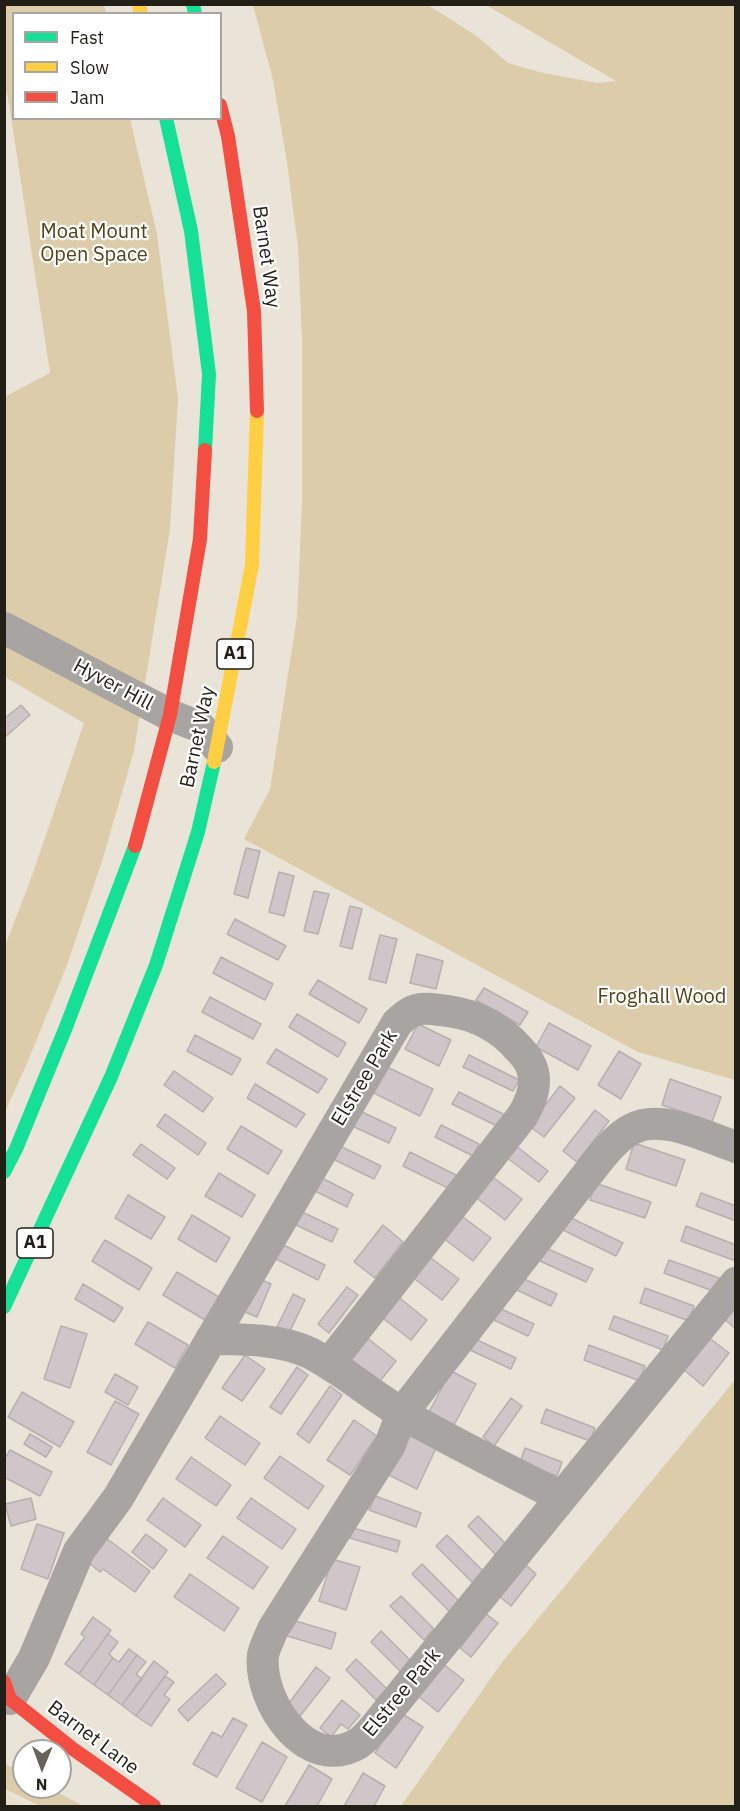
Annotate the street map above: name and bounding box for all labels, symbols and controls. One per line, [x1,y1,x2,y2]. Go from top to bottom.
legend [12,12,222,120]
text: Fast [70,26,104,49]
text: Slow [70,56,109,79]
text: Jam [70,86,105,109]
street label: Barnet Way [247,204,285,310]
park label: Moat Mount Open Space [40,220,148,267]
road number: A1 [217,639,253,669]
street label: Hyver Hill [69,654,157,716]
street label: Barnet Way [176,684,220,790]
park label: Froghall Wood [598,985,726,1009]
street label: Elstree Park [327,1025,403,1131]
road number: A1 [17,1228,53,1258]
street label: Elstree Park [358,1644,446,1742]
street label: Barnet Lane [43,1696,143,1780]
north arrow [12,1739,72,1799]
text: N [36,1775,48,1795]

